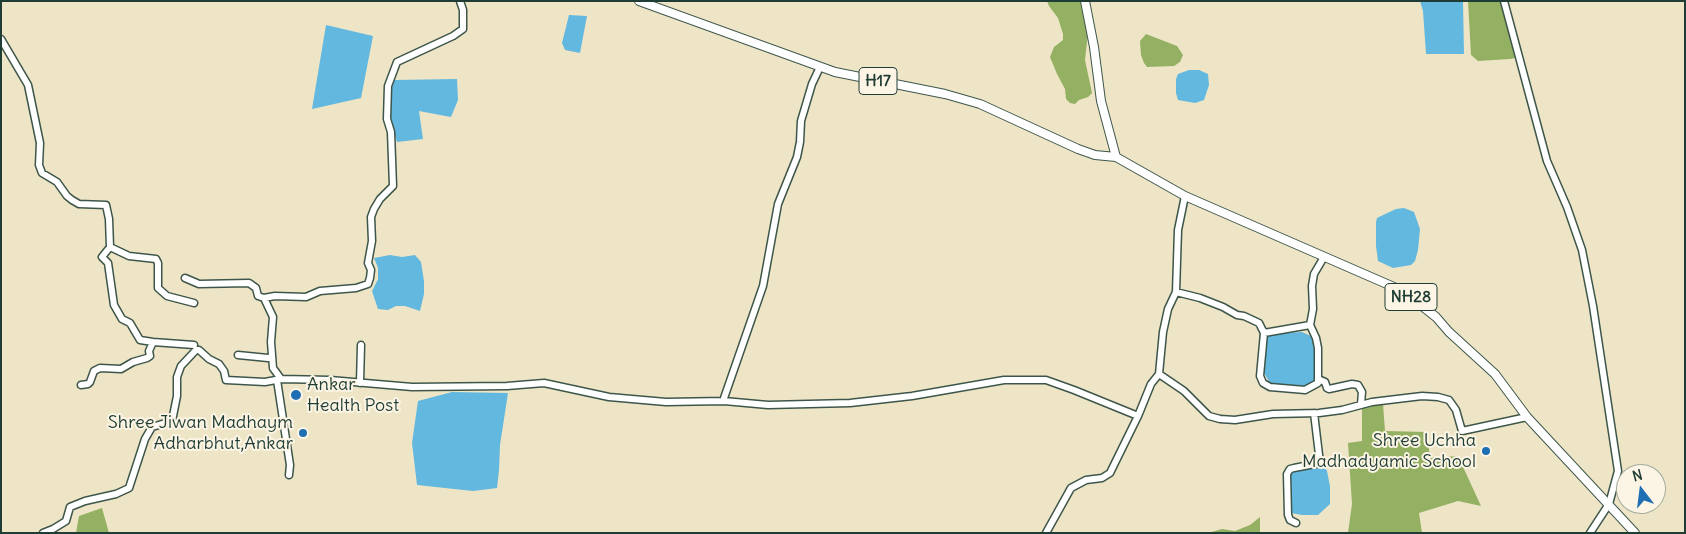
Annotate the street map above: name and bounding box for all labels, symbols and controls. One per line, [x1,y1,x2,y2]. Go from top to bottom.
road number: H17 [859,68,897,94]
road number: NH28 [1385,284,1437,310]
place label: Ankar Health Post [307,374,399,416]
marker: Ankar Health Post [289,388,303,402]
place label: Shree Jiwan Madhaym Adharbhut,Ankar [108,412,293,454]
marker: Shree Jiwan Madhaym Adharbhut,Ankar [297,427,309,439]
place label: Shree Uchha Madhadyamic School [1302,430,1476,472]
marker: Shree Uchha Madhadyamic School [1480,445,1492,457]
north arrow [1616,464,1666,514]
text: N [1630,466,1644,485]

